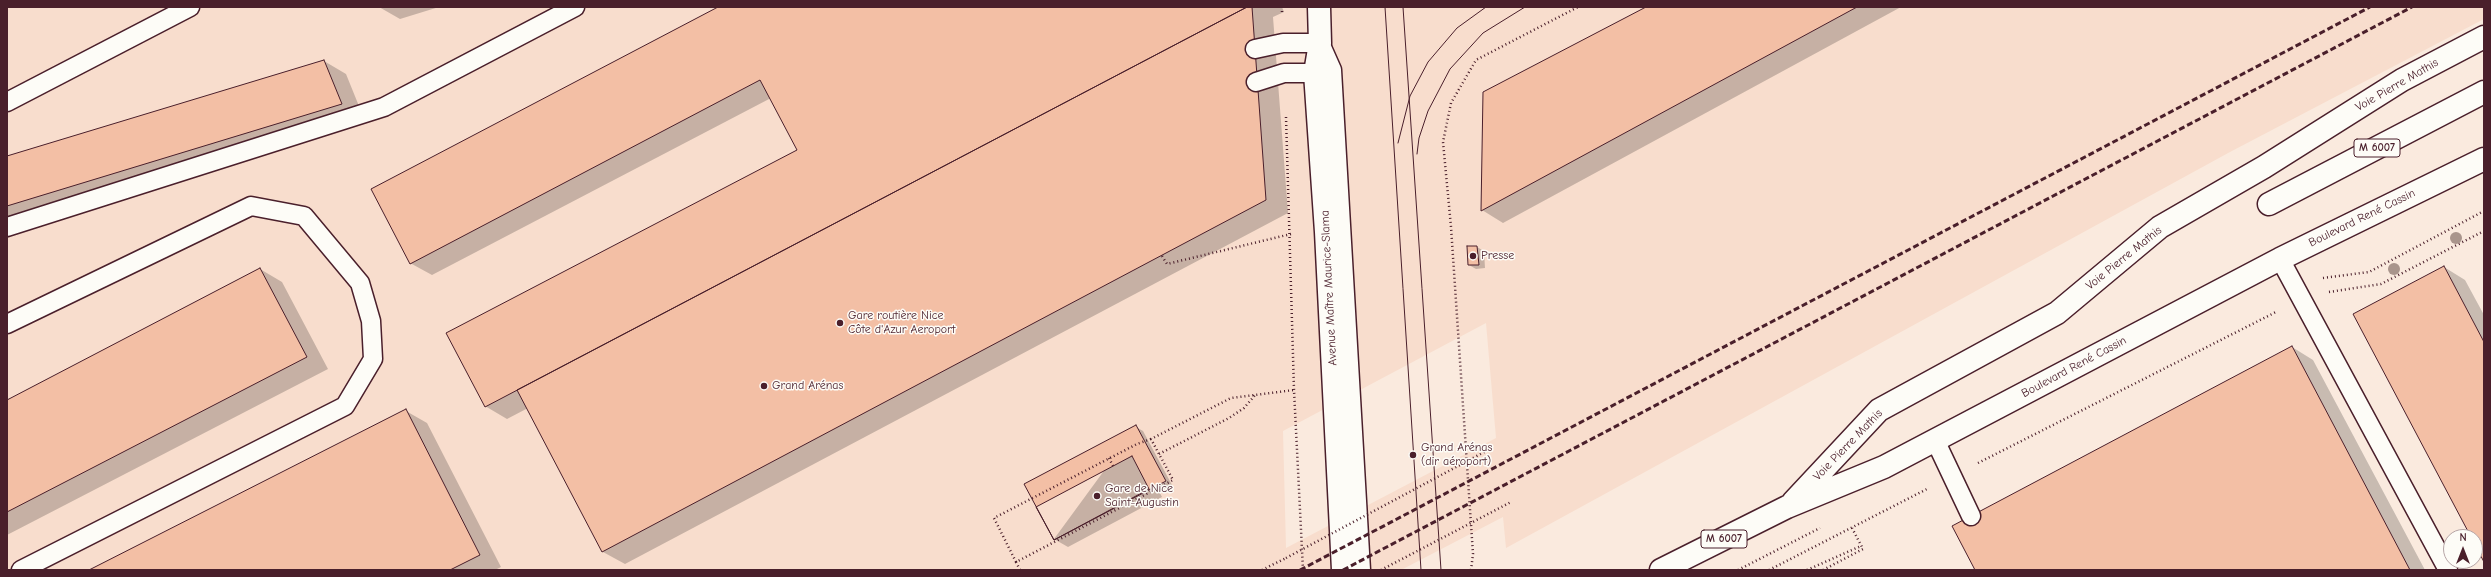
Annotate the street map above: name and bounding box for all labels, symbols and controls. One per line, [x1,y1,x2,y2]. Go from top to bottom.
street label: Voie Pierre Mathis [2353,55,2441,115]
road number: M 6007 [2354,139,2400,157]
street label: Boulevard René Cassin [2306,186,2418,250]
street label: Avenue Maître Maurice-Slama [1318,210,1340,366]
street label: Voie Pierre Mathis [2083,223,2165,293]
place label: Presse [1481,249,1514,263]
marker: Presse [1468,251,1478,261]
place label: Gare routière Nice Côte d'Azur Aeroport [848,309,955,337]
marker: Gare routière Nice Côte d'Azur Aeroport [835,318,845,328]
street label: Boulevard René Cassin [2019,333,2129,401]
place label: Grand Arénas [772,379,844,393]
marker: Grand Arénas [759,381,769,391]
street label: Voie Pierre Mathis [1810,406,1886,484]
place label: Grand Arénas (dir aéroport) [1421,441,1493,469]
marker: Grand Arénas (dir aéroport) [1408,450,1418,460]
place label: Gare de Nice Saint-Augustin [1105,482,1179,510]
marker: Gare de Nice Saint-Augustin [1092,491,1102,501]
north arrow [2443,529,2483,569]
road number: M 6007 [1701,530,1747,548]
text: N [2459,531,2467,544]

